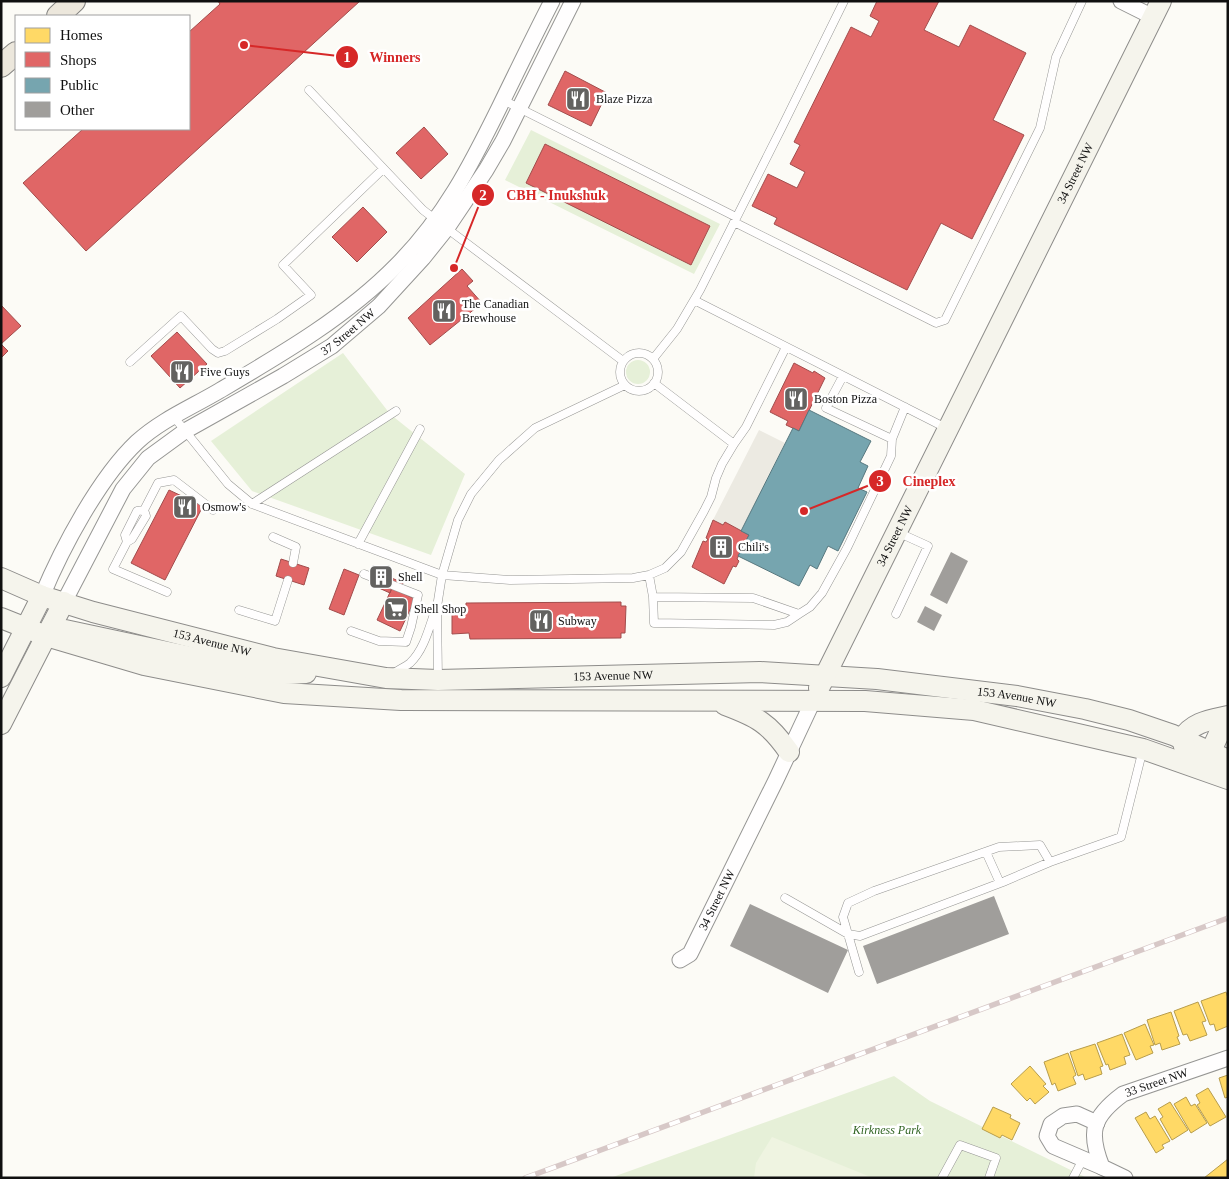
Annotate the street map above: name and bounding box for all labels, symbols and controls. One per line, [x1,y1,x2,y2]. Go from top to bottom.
legend [15,15,190,130]
text: Homes [60,27,103,43]
callout: Winners [334,42,431,71]
text: 1 [343,49,351,65]
text: Winners [369,50,421,65]
text: Shops [60,52,97,68]
text: Public [60,77,99,93]
restaurant icon: Blaze Pizza [565,86,591,112]
place label: Blaze Pizza [596,92,653,106]
text: Other [60,102,94,118]
street label: 34 Street NW [1054,140,1097,206]
callout: CBH - Inukshuk [471,181,616,210]
text: 2 [479,187,487,203]
text: CBH - Inukshuk [506,188,606,203]
place label: The Canadian Brewhouse [462,297,529,325]
restaurant icon: The Canadian Brewhouse [431,298,457,324]
street label: 37 Street NW [318,305,378,358]
restaurant icon: Five Guys [169,359,195,385]
place label: Five Guys [200,365,250,379]
restaurant icon: Boston Pizza [783,386,809,412]
place label: Boston Pizza [814,392,878,406]
callout: Cineplex [868,467,966,496]
text: 3 [876,473,884,489]
text: Cineplex [903,474,955,489]
restaurant icon: Osmow's [172,494,198,520]
place label: Osmow's [202,500,246,514]
street label: 34 Street NW [874,503,916,568]
building icon: Chili's [708,534,734,560]
place label: Chili's [738,540,769,554]
building icon: Shell [368,564,394,590]
place label: Shell [398,570,423,584]
supermarket icon: Shell Shop [383,596,409,622]
place label: Shell Shop [414,602,466,616]
restaurant icon: Subway [528,608,554,634]
place label: Subway [558,614,597,628]
street label: 153 Avenue NW [172,626,253,659]
street label: 153 Avenue NW [573,668,654,684]
street label: 153 Avenue NW [976,684,1058,710]
street label: 34 Street NW [696,867,738,933]
street label: 33 Street NW [1123,1065,1191,1100]
park label: Kirkness Park [852,1123,922,1137]

